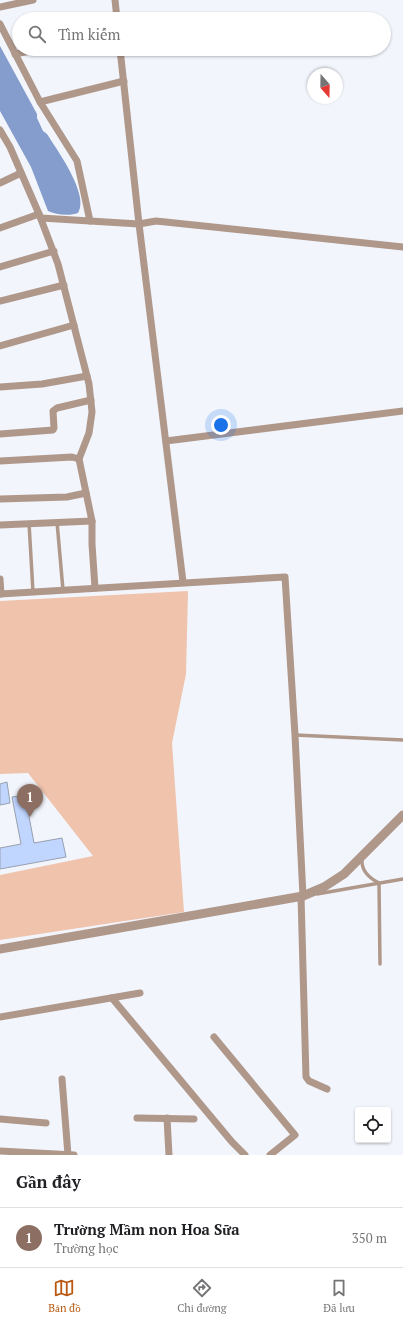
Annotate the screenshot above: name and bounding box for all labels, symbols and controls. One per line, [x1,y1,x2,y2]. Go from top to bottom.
search box [12,12,391,56]
icon: search [26,23,48,45]
text: Tìm kiếm [58,24,121,44]
north arrow [307,68,343,104]
your location [211,415,231,435]
pin: 1 [17,784,43,817]
map controls [355,1107,391,1143]
button: locate [355,1107,391,1143]
text: Gần đây [16,1170,81,1193]
text: Trường Mầm non Hoa Sữa [54,1219,240,1239]
text: 1 [25,1229,33,1247]
text: 350 m [352,1229,387,1247]
text: Trường học [54,1239,118,1257]
tab: Bản đồ [48,1277,81,1315]
tab: Chỉ đường [177,1277,227,1315]
tab: Đã lưu [323,1277,355,1315]

